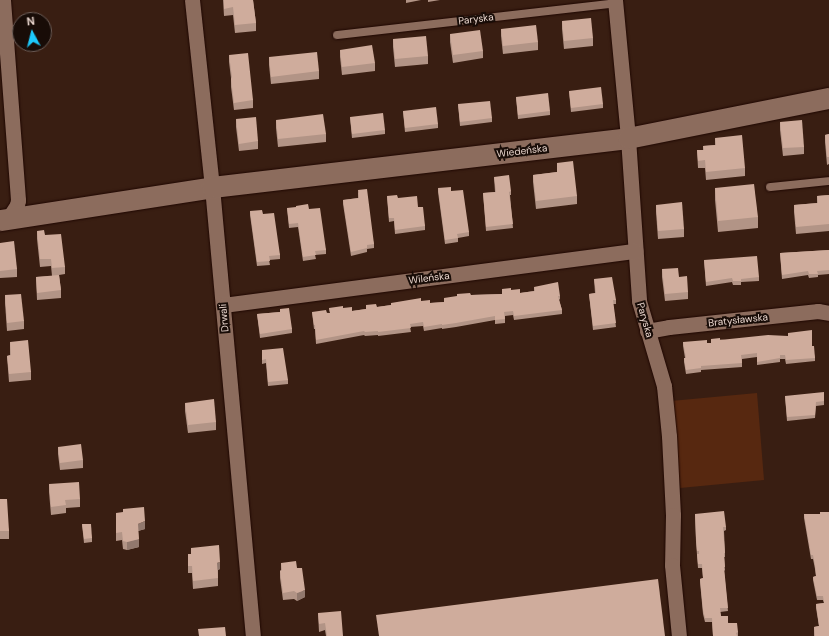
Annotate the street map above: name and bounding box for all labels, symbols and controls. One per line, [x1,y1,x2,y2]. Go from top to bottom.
street label: Paryska [458,11,494,27]
north arrow [12,12,52,52]
text: N [26,14,35,29]
street label: Wiedeńska [496,142,548,160]
street label: Wileńska [408,270,450,286]
street label: Paryska [634,301,656,339]
street label: Drwali [217,303,231,333]
street label: Bratysławska [707,311,769,329]

